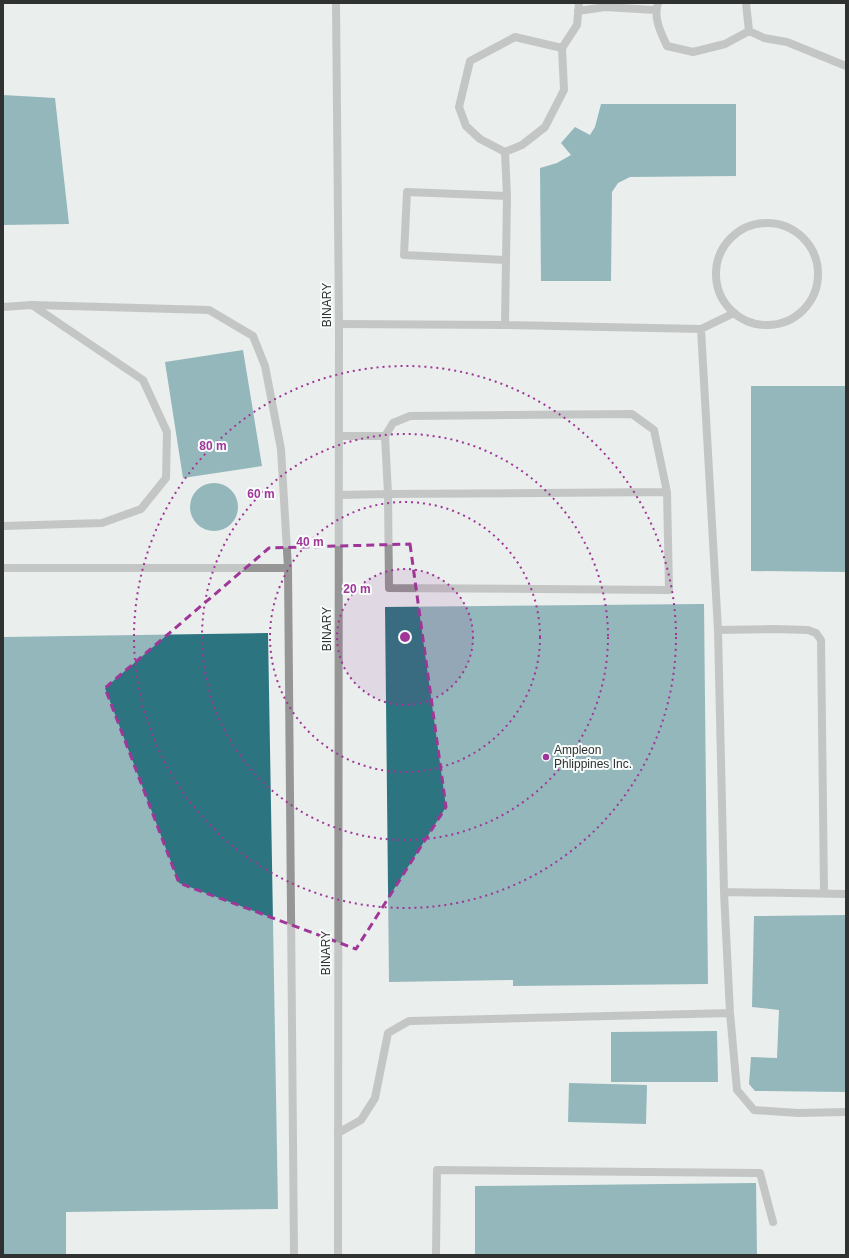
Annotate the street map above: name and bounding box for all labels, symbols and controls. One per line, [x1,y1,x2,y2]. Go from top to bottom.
street label: BINARY [320,283,334,327]
text: 80 m [199,439,227,453]
text: 60 m [247,487,275,501]
text: 40 m [296,535,324,549]
text: 20 m [343,582,371,596]
street label: BINARY [320,607,334,651]
centre of rings [398,630,412,644]
place label: Ampleon Phlippines Inc. [554,743,632,771]
marker: Ampleon Phlippines Inc. [541,752,551,762]
street label: BINARY [319,931,333,975]

